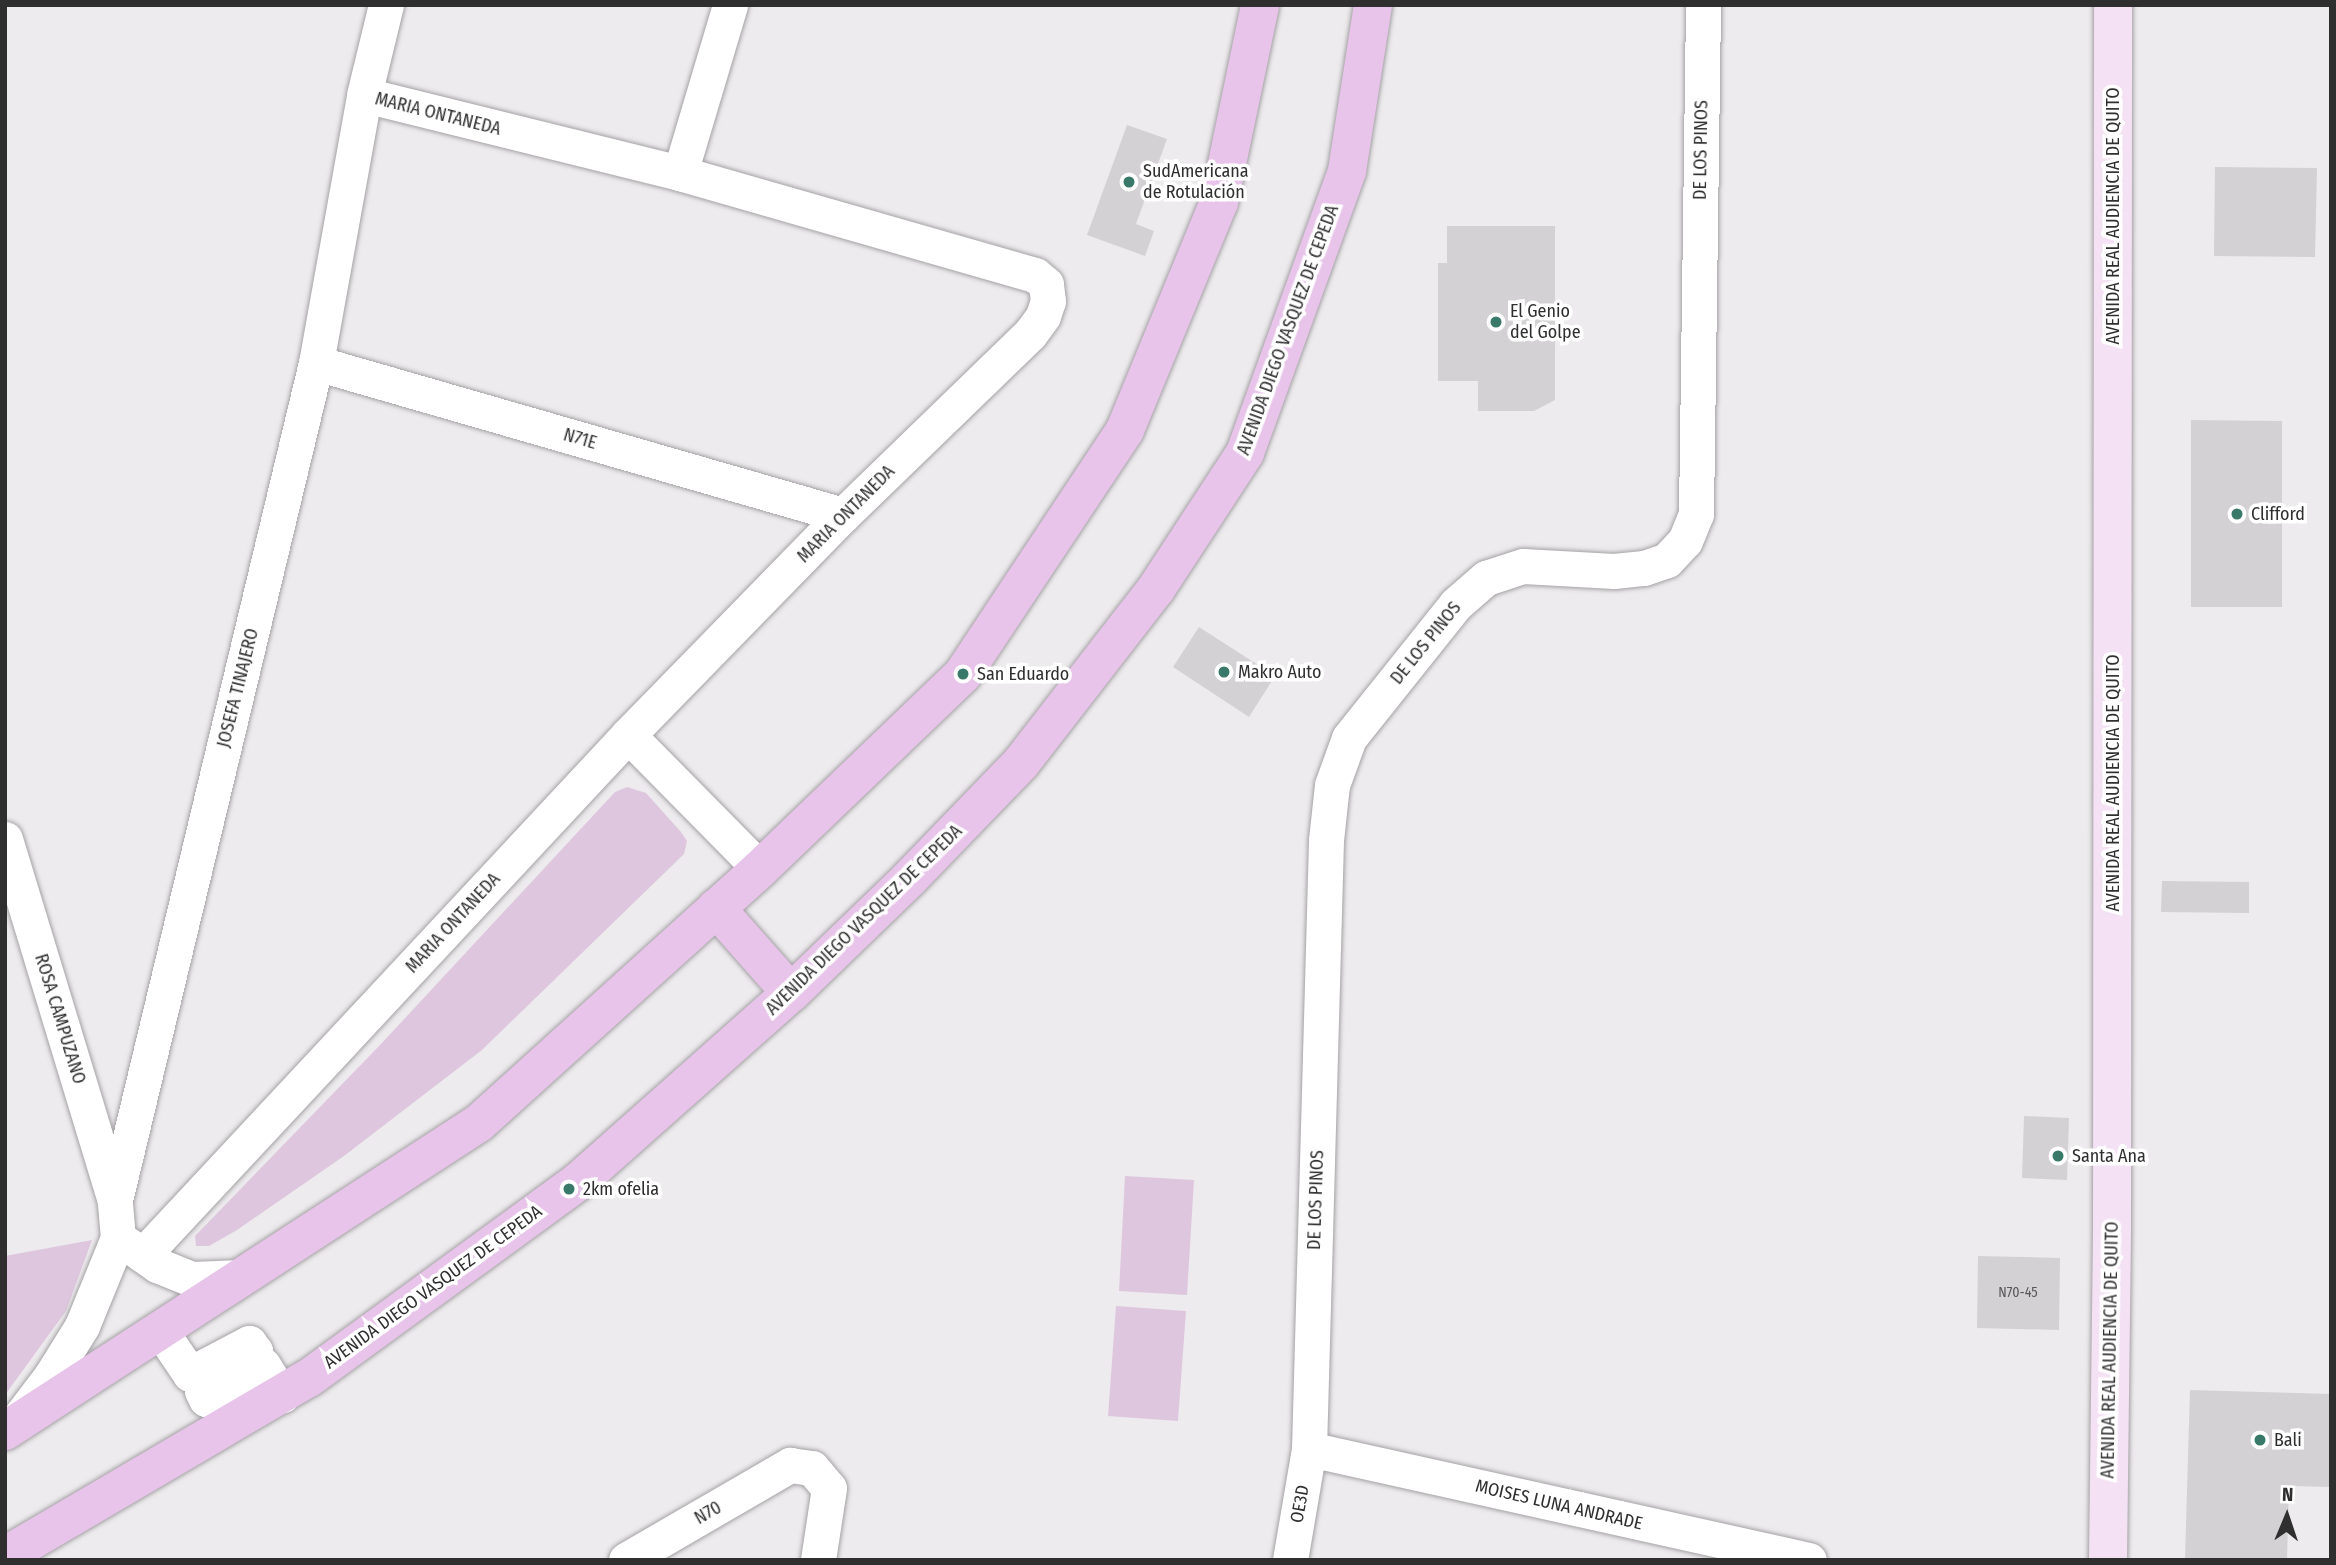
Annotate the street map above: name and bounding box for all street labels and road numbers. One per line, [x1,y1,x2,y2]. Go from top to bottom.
street label: AVENIDA REAL AUDIENCIA DE QUITO [2102,87,2124,345]
street label: MARIA ONTANEDA [373,88,503,140]
street label: DE LOS PINOS [1689,100,1713,200]
street label: AVENIDA DIEGO VASQUEZ DE CEPEDA [1233,202,1343,458]
street label: N71E [561,424,599,454]
street label: MARIA ONTANEDA [793,461,899,567]
street label: DE LOS PINOS [1386,597,1466,689]
street label: JOSEFA TINAJERO [213,626,263,750]
street label: AVENIDA REAL AUDIENCIA DE QUITO [2102,654,2124,912]
street label: AVENIDA DIEGO VASQUEZ DE CEPEDA [761,820,967,1020]
street label: MARIA ONTANEDA [401,869,505,977]
street label: ROSA CAMPUZANO [30,951,90,1087]
street label: DE LOS PINOS [1303,1150,1329,1250]
street label: AVENIDA DIEGO VASQUEZ DE CEPEDA [320,1201,546,1373]
street label: AVENIDA REAL AUDIENCIA DE QUITO [2097,1221,2123,1479]
street label: MOISES LUNA ANDRADE [1473,1475,1645,1535]
street label: OE3D [1286,1483,1314,1525]
street label: N70 [691,1497,725,1529]

